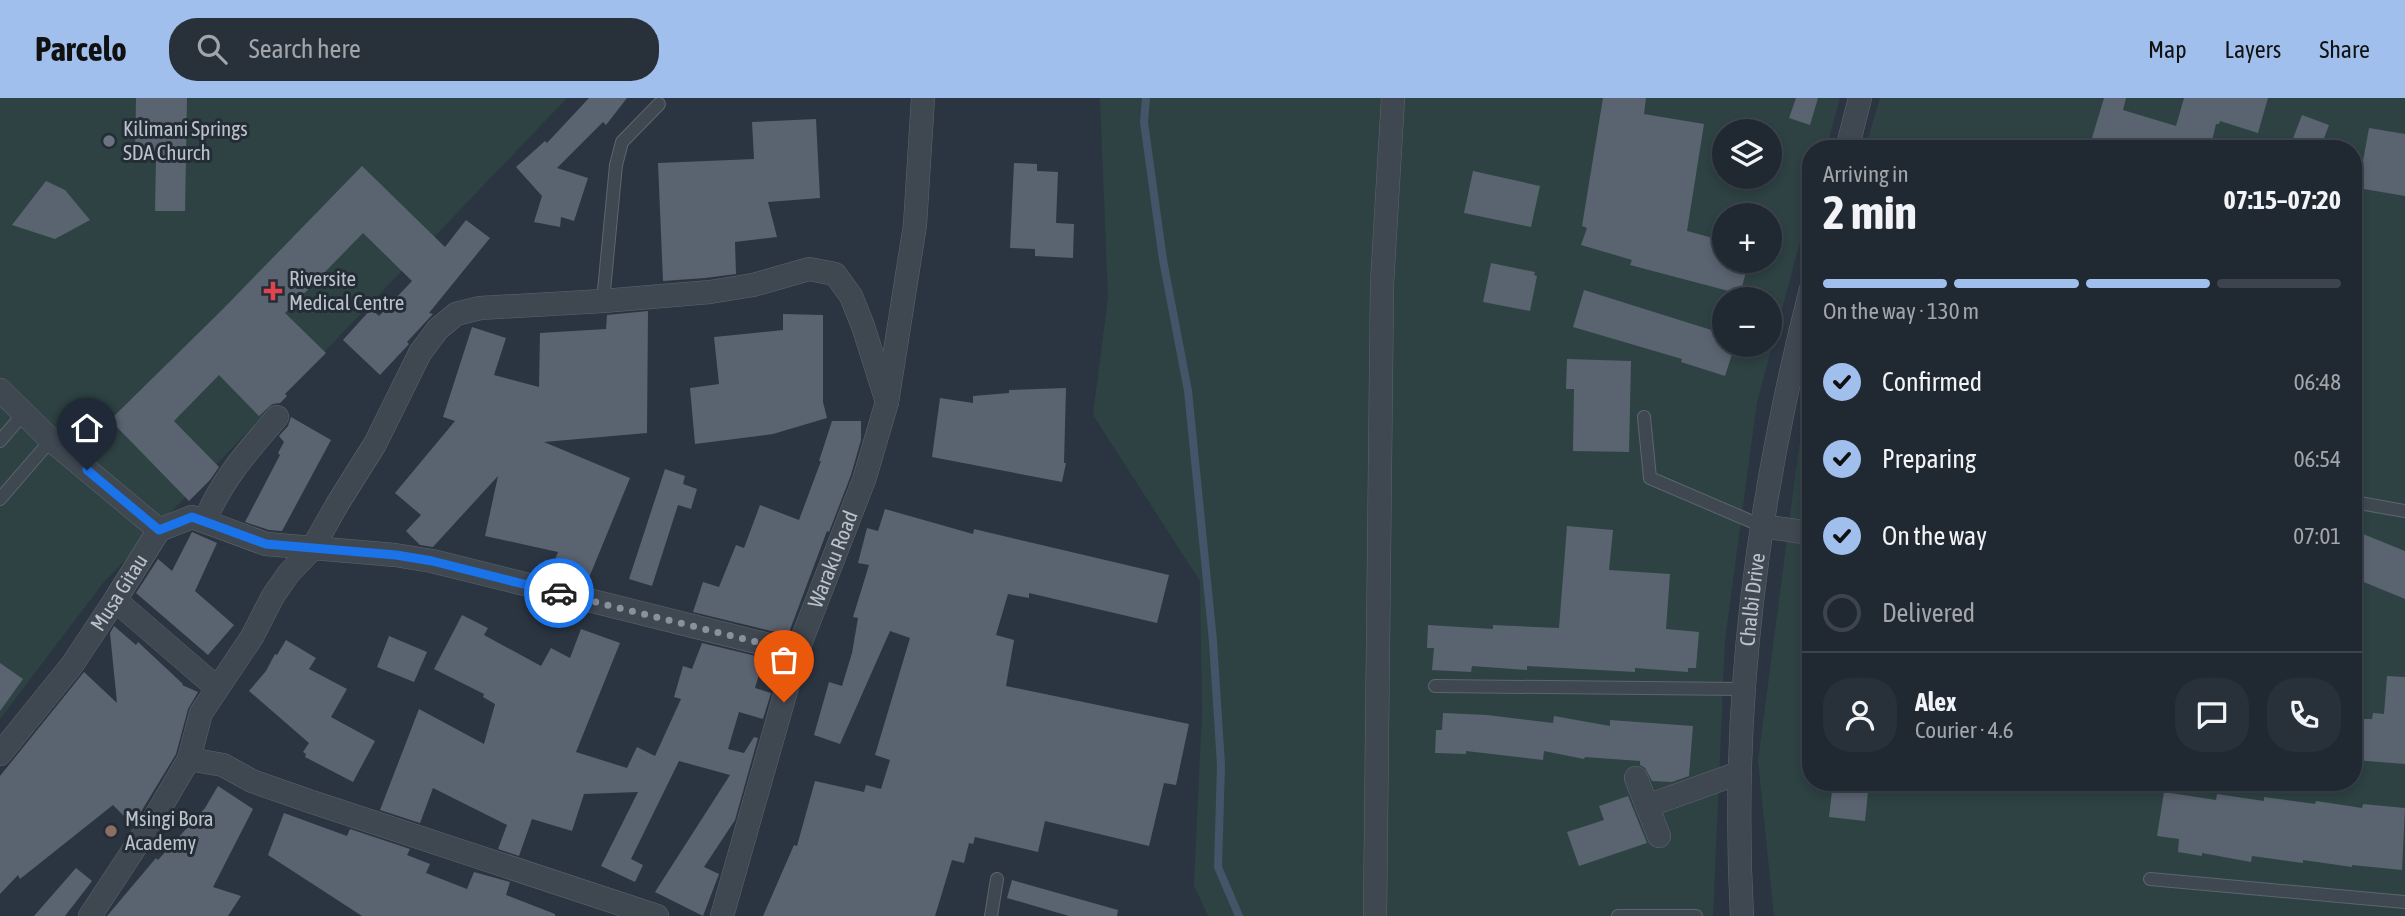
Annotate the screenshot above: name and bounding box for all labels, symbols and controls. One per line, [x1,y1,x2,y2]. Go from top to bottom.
search box [169,18,659,81]
text: Parcelo [35,30,127,68]
icon: search [193,30,231,68]
text: Search here [249,34,361,64]
text: Map [2148,36,2187,63]
text: Layers [2225,36,2281,63]
text: Share [2319,36,2370,63]
place label: Kilimani Springs SDA Church [123,116,248,164]
map controls [1712,119,1782,357]
button: layers [1712,119,1782,189]
marker: Kilimani Springs SDA Church [101,133,117,149]
text: Arriving in [1823,161,1909,187]
text: 07:15–07:20 [2224,185,2341,215]
text: 2 min [1823,186,1917,239]
button: + [1712,203,1782,273]
place label: Riversite Medical Centre [289,266,404,314]
marker: Riversite Medical Centre [263,281,283,301]
button: − [1712,287,1782,357]
text: On the way · 130 m [1823,298,1979,324]
icon: check [1823,363,1861,401]
text: Confirmed [1882,367,1982,397]
text: 06:48 [2294,369,2341,395]
pin [57,398,117,470]
icon: home [68,409,106,447]
icon: check [1823,440,1861,478]
text: Preparing [1882,444,1976,474]
text: 06:54 [2294,446,2341,472]
street label: Waraku Road [802,507,862,611]
icon: check [1823,517,1861,555]
text: On the way [1882,521,1987,551]
text: 07:01 [2293,523,2341,549]
street label: Musa Gitau [85,549,152,635]
street label: Chalbi Drive [1734,551,1769,647]
courier [524,558,594,628]
icon: car [540,574,578,612]
text: Delivered [1882,598,1975,628]
pin [754,630,814,702]
icon: bag [765,641,803,679]
button: person [1823,678,1897,752]
button: chat [2175,678,2249,752]
button: phone [2267,678,2341,752]
text: Alex [1915,687,1956,717]
text: Courier · 4.6 [1915,717,2014,743]
place label: Msingi Bora Academy [125,806,214,854]
marker: Msingi Bora Academy [103,823,119,839]

